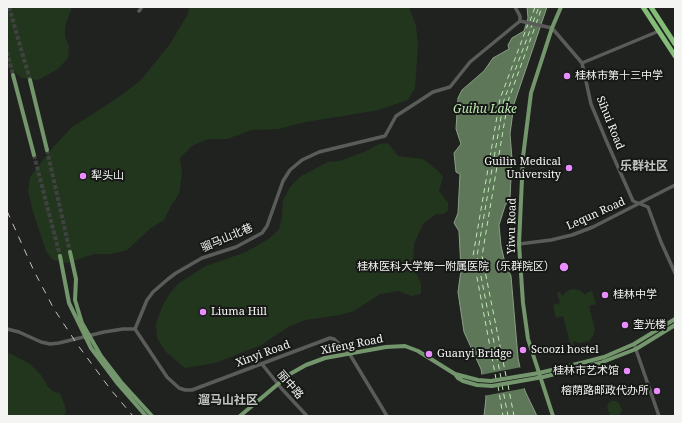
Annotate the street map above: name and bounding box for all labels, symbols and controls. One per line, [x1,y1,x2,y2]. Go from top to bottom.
place label: 桂林市第十三中学 [575,69,663,83]
marker: 桂林市第十三中学 [562,71,572,81]
street label: Sihui Road [593,94,627,152]
water label: Guihu Lake [453,103,517,117]
place label: Guilin Medical University [484,155,561,181]
district label: 乐群社区 [620,160,668,174]
marker: Guilin Medical University [564,163,574,173]
place label: 犁头山 [91,169,124,183]
marker: 犁头山 [78,171,88,181]
street label: Lequn Road [565,195,627,233]
street label: Yiwu Road [505,198,519,254]
street label: 骝马山北巷 [199,221,255,255]
place label: 桂林医科大学第一附属医院（乐群院区） [357,260,555,274]
marker: 桂林医科大学第一附属医院（乐群院区） [558,261,570,273]
place label: 桂林中学 [613,288,657,302]
marker: 桂林中学 [600,290,610,300]
place label: Liuma Hill [211,305,267,319]
marker: Liuma Hill [198,307,208,317]
place label: 奎光楼 [633,318,666,332]
marker: 奎光楼 [620,320,630,330]
street label: Xifeng Road [320,333,384,357]
street label: Xinyi Road [234,338,292,370]
place label: Scoozi hostel [531,343,599,357]
marker: Scoozi hostel [518,345,528,355]
place label: Guanyi Bridge [437,347,512,361]
marker: Guanyi Bridge [424,349,434,359]
place label: 桂林市艺术馆 [553,364,619,378]
marker: 桂林市艺术馆 [622,366,632,376]
street label: 丽中路 [274,368,306,402]
place label: 榕荫路邮政代办所 [561,384,649,398]
marker: 榕荫路邮政代办所 [652,386,662,396]
district label: 遛马山社区 [198,394,258,408]

